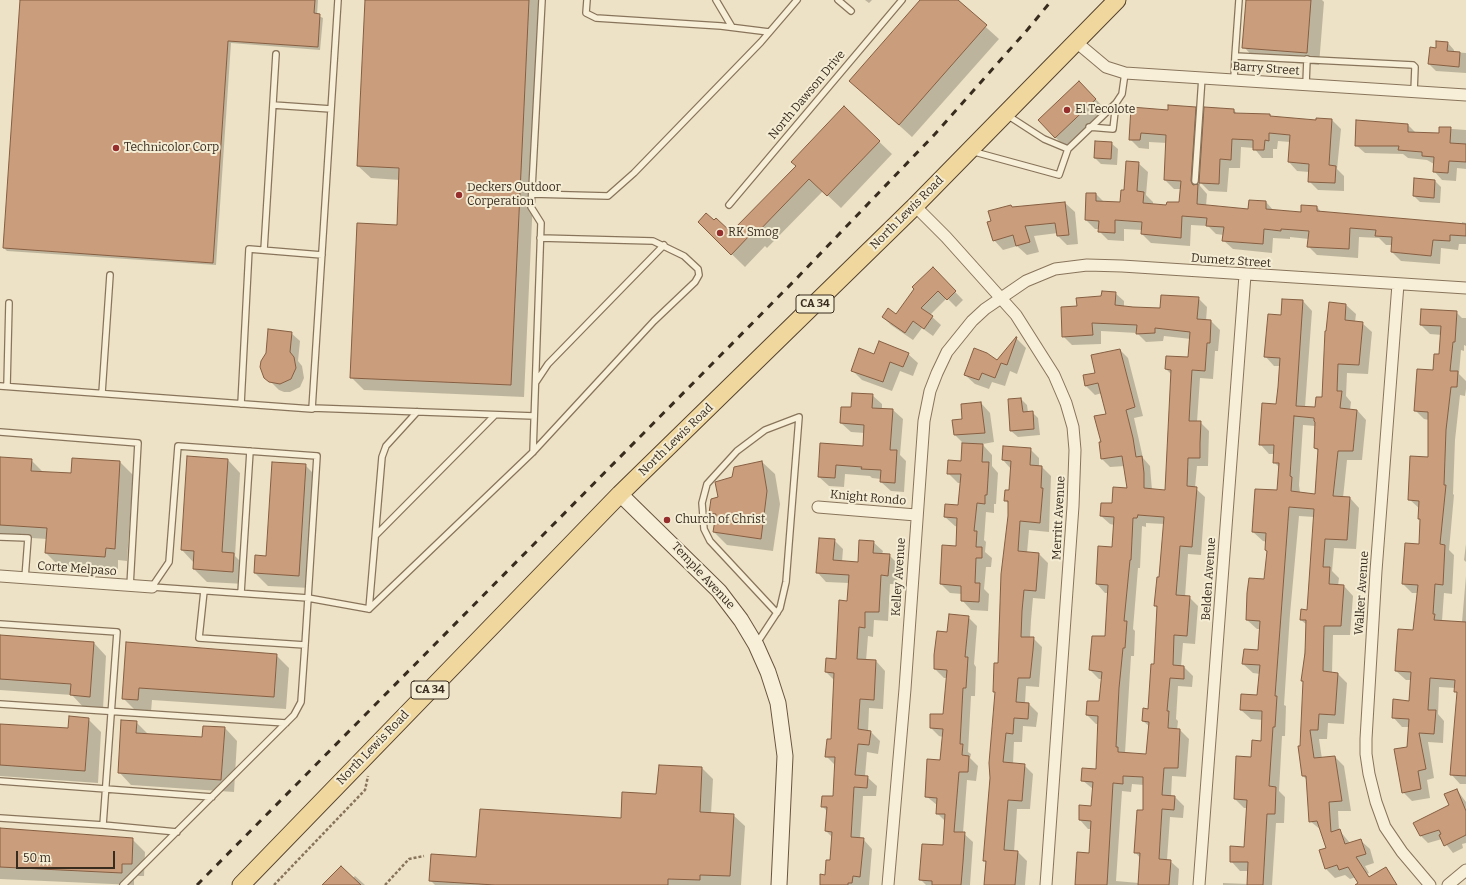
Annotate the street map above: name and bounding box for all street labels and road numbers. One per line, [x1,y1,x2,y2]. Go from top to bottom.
street label: North Dawson Drive [766,48,848,142]
street label: Barry Street [1232,59,1300,79]
street label: North Lewis Road [867,173,947,253]
street label: Dumetz Street [1190,251,1272,271]
road number: CA 34 [796,295,834,313]
street label: North Lewis Road [636,401,716,479]
street label: Merritt Avenue [1050,476,1068,560]
street label: Knight Rondo [829,487,907,509]
street label: Kelley Avenue [889,537,909,617]
street label: Belden Avenue [1199,537,1219,621]
street label: Temple Avenue [668,540,738,612]
street label: Walker Avenue [1352,551,1372,635]
street label: Corte Melpaso [37,559,117,579]
road number: CA 34 [411,681,449,699]
street label: North Lewis Road [334,708,412,788]

